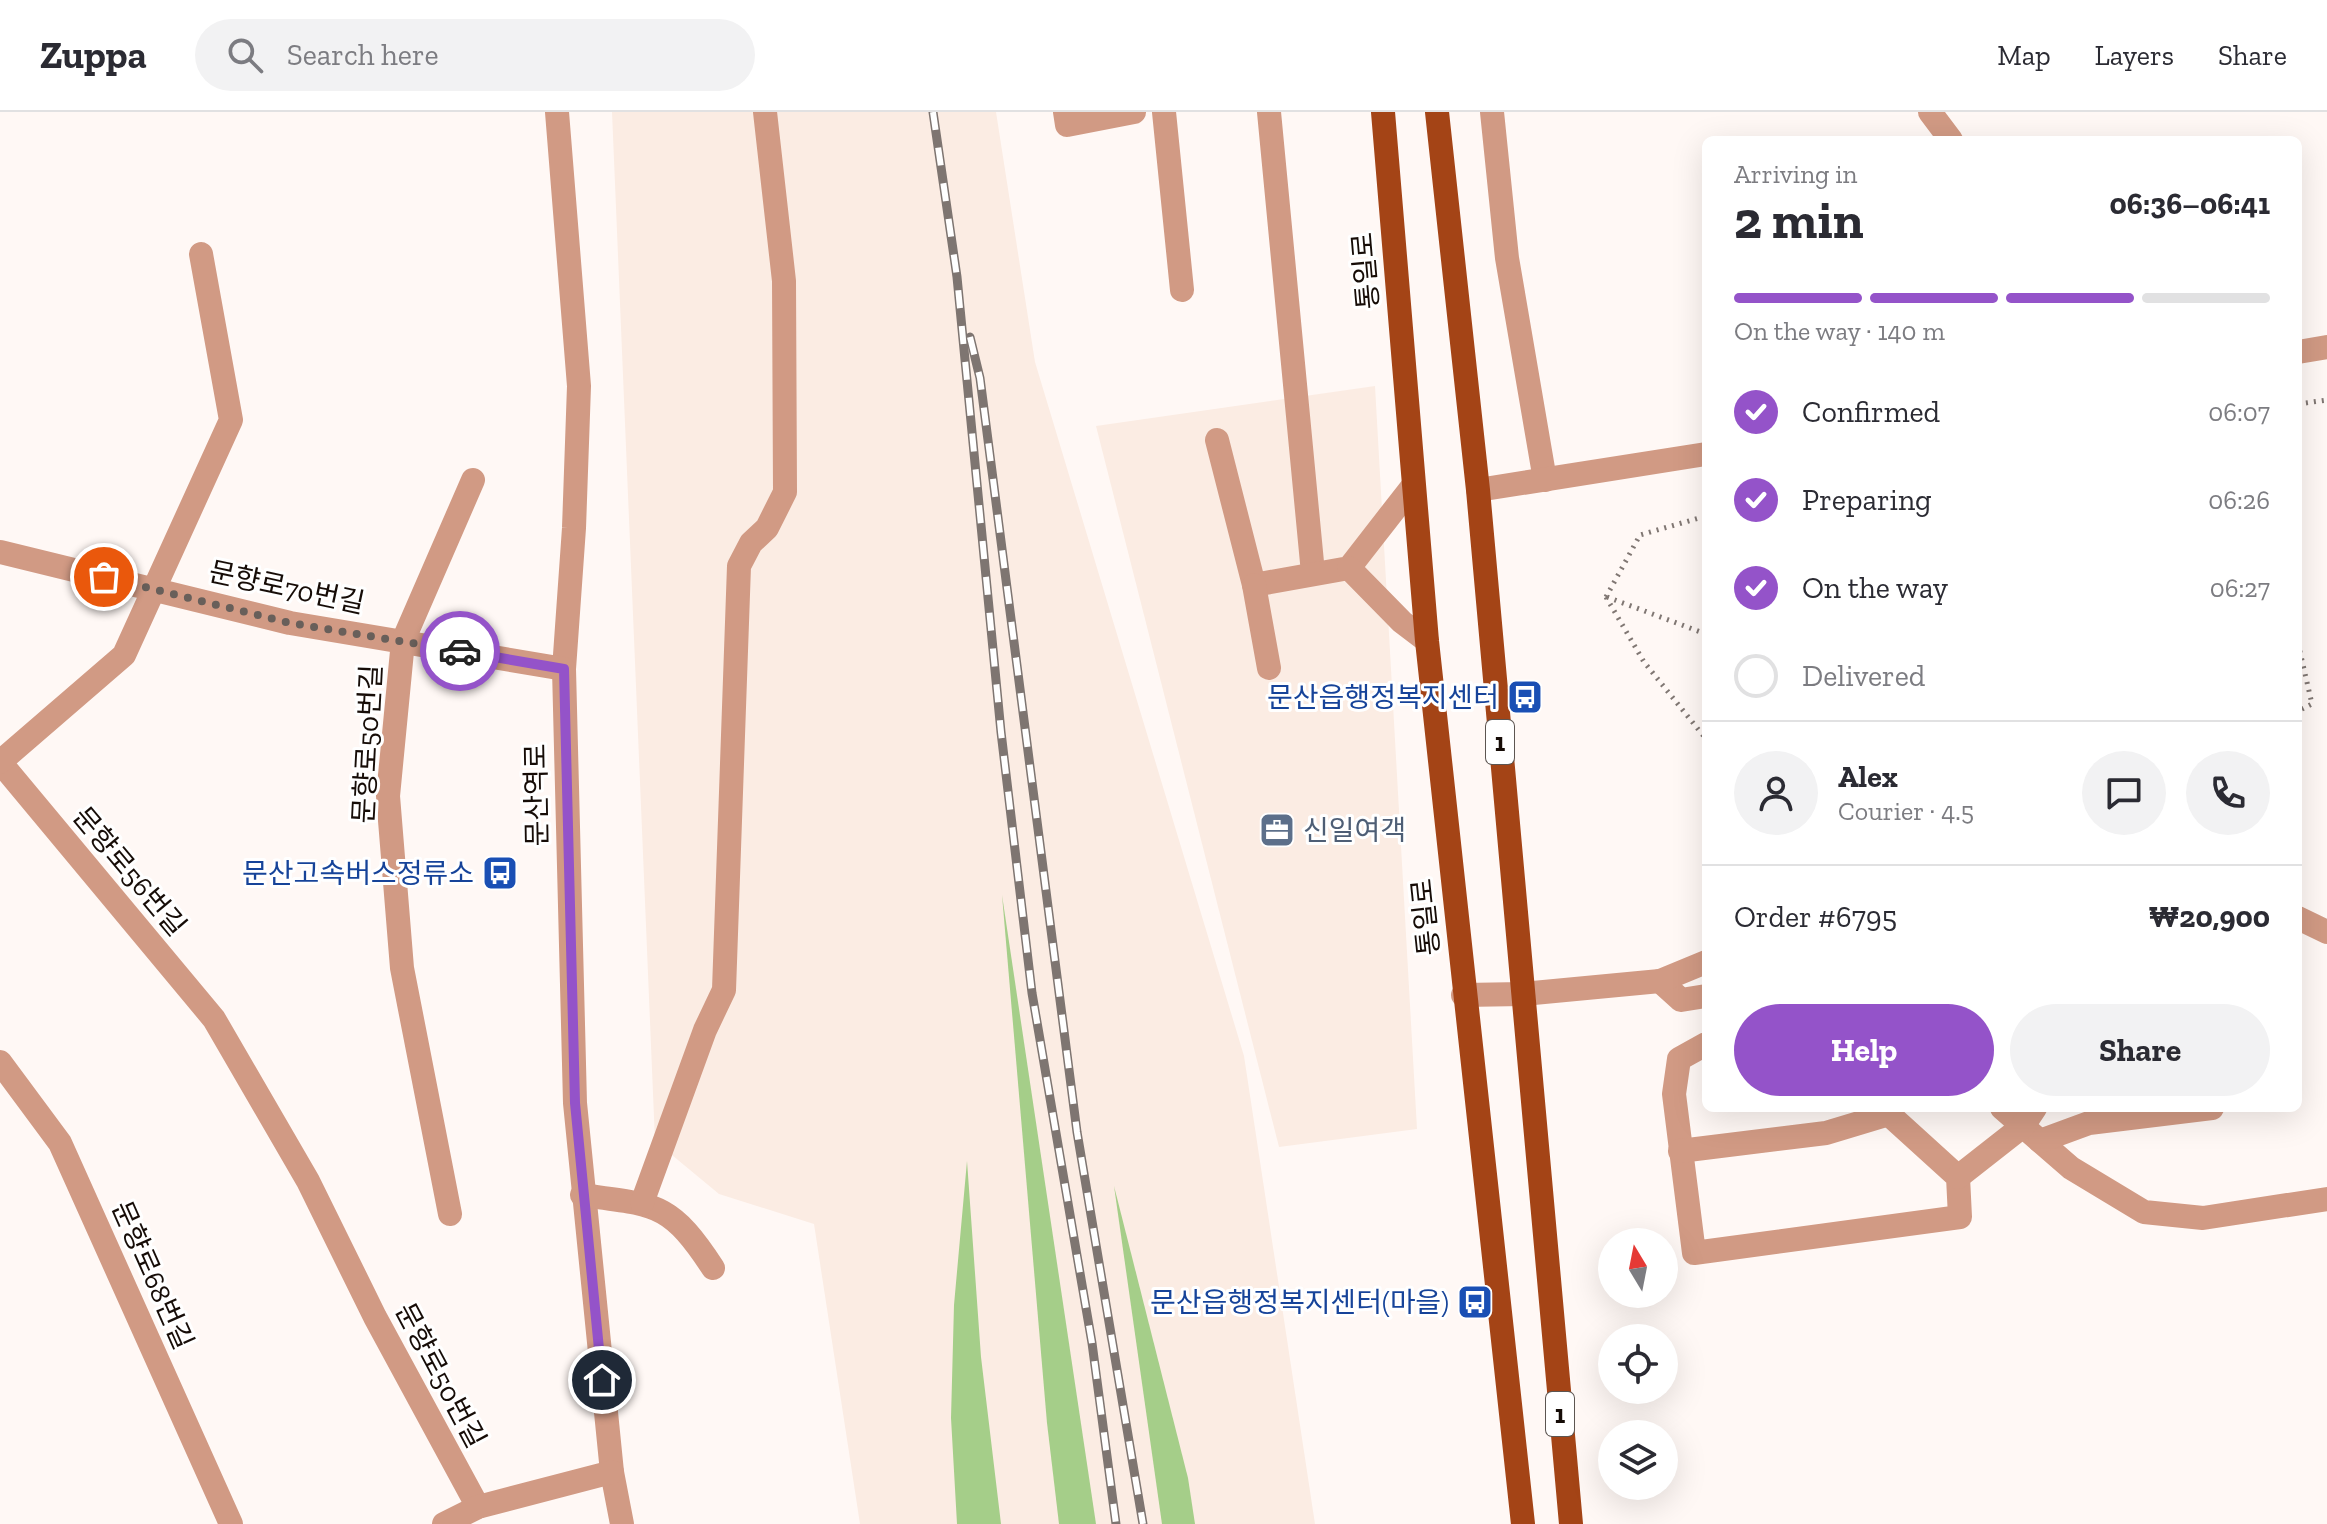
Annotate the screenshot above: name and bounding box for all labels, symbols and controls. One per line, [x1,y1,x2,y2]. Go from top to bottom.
search box [195,19,755,91]
text: Zuppa [40,32,147,78]
icon: search [223,33,267,77]
text: Search here [287,37,439,73]
text: Map [1997,39,2051,72]
text: Layers [2095,39,2174,72]
text: Share [2218,39,2287,72]
text: Arriving in [1734,158,1857,190]
text: 06:36–06:41 [2109,186,2270,222]
text: 2 min [1734,189,1864,251]
street label: 통일로 [1346,231,1385,311]
text: On the way · 140 m [1734,315,1945,347]
icon: check [1734,390,1778,434]
text: Confirmed [1802,394,1940,430]
text: 06:07 [2208,396,2270,428]
icon: check [1734,478,1778,522]
text: Preparing [1802,482,1932,518]
text: 06:26 [2208,484,2270,516]
pin [70,543,138,611]
icon: bag [82,555,126,599]
street label: 문향로70번길 [206,555,368,620]
icon: check [1734,566,1778,610]
text: On the way [1802,570,1948,606]
text: 06:27 [2210,572,2270,604]
courier [420,611,500,691]
icon: car [438,629,482,673]
text: Delivered [1802,658,1925,694]
street label: 문향로50번길 [347,664,388,824]
bus stop icon: 문산읍행정복지센터 [1506,678,1544,716]
place label: 문산읍행정복지센터 [1267,681,1499,714]
road number: 1 [1486,720,1514,764]
street label: 문산역로 [519,743,554,847]
button: person [1734,751,1818,835]
button: chat [2082,751,2166,835]
button: phone [2186,751,2270,835]
text: Alex [1838,759,1898,795]
text: Courier · 4.5 [1838,795,1974,827]
street label: 문향로56번길 [66,800,193,942]
office icon: 신일여객 [1258,811,1296,849]
place label: 신일여객 [1303,814,1406,847]
bus stop icon: 문산고속버스정류소 [481,854,519,892]
place label: 문산고속버스정류소 [242,857,474,890]
street label: 통일로 [1405,877,1446,957]
text: Order #6795 [1734,899,1897,935]
text: ₩20,900 [2148,899,2270,935]
button: Help [1734,1004,1994,1096]
button: Share [2010,1004,2270,1096]
street label: 문향로68번길 [105,1196,200,1354]
north arrow [1598,1228,1678,1308]
map controls [1598,1228,1678,1500]
bus stop icon: 문산읍행정복지센터(마을) [1456,1283,1494,1321]
place label: 문산읍행정복지센터(마을) [1150,1286,1449,1319]
street label: 문향로50번길 [389,1297,493,1453]
button: locate [1598,1324,1678,1404]
pin [568,1346,636,1414]
icon: home [580,1358,624,1402]
road number: 1 [1546,1392,1574,1436]
button: layers [1598,1420,1678,1500]

